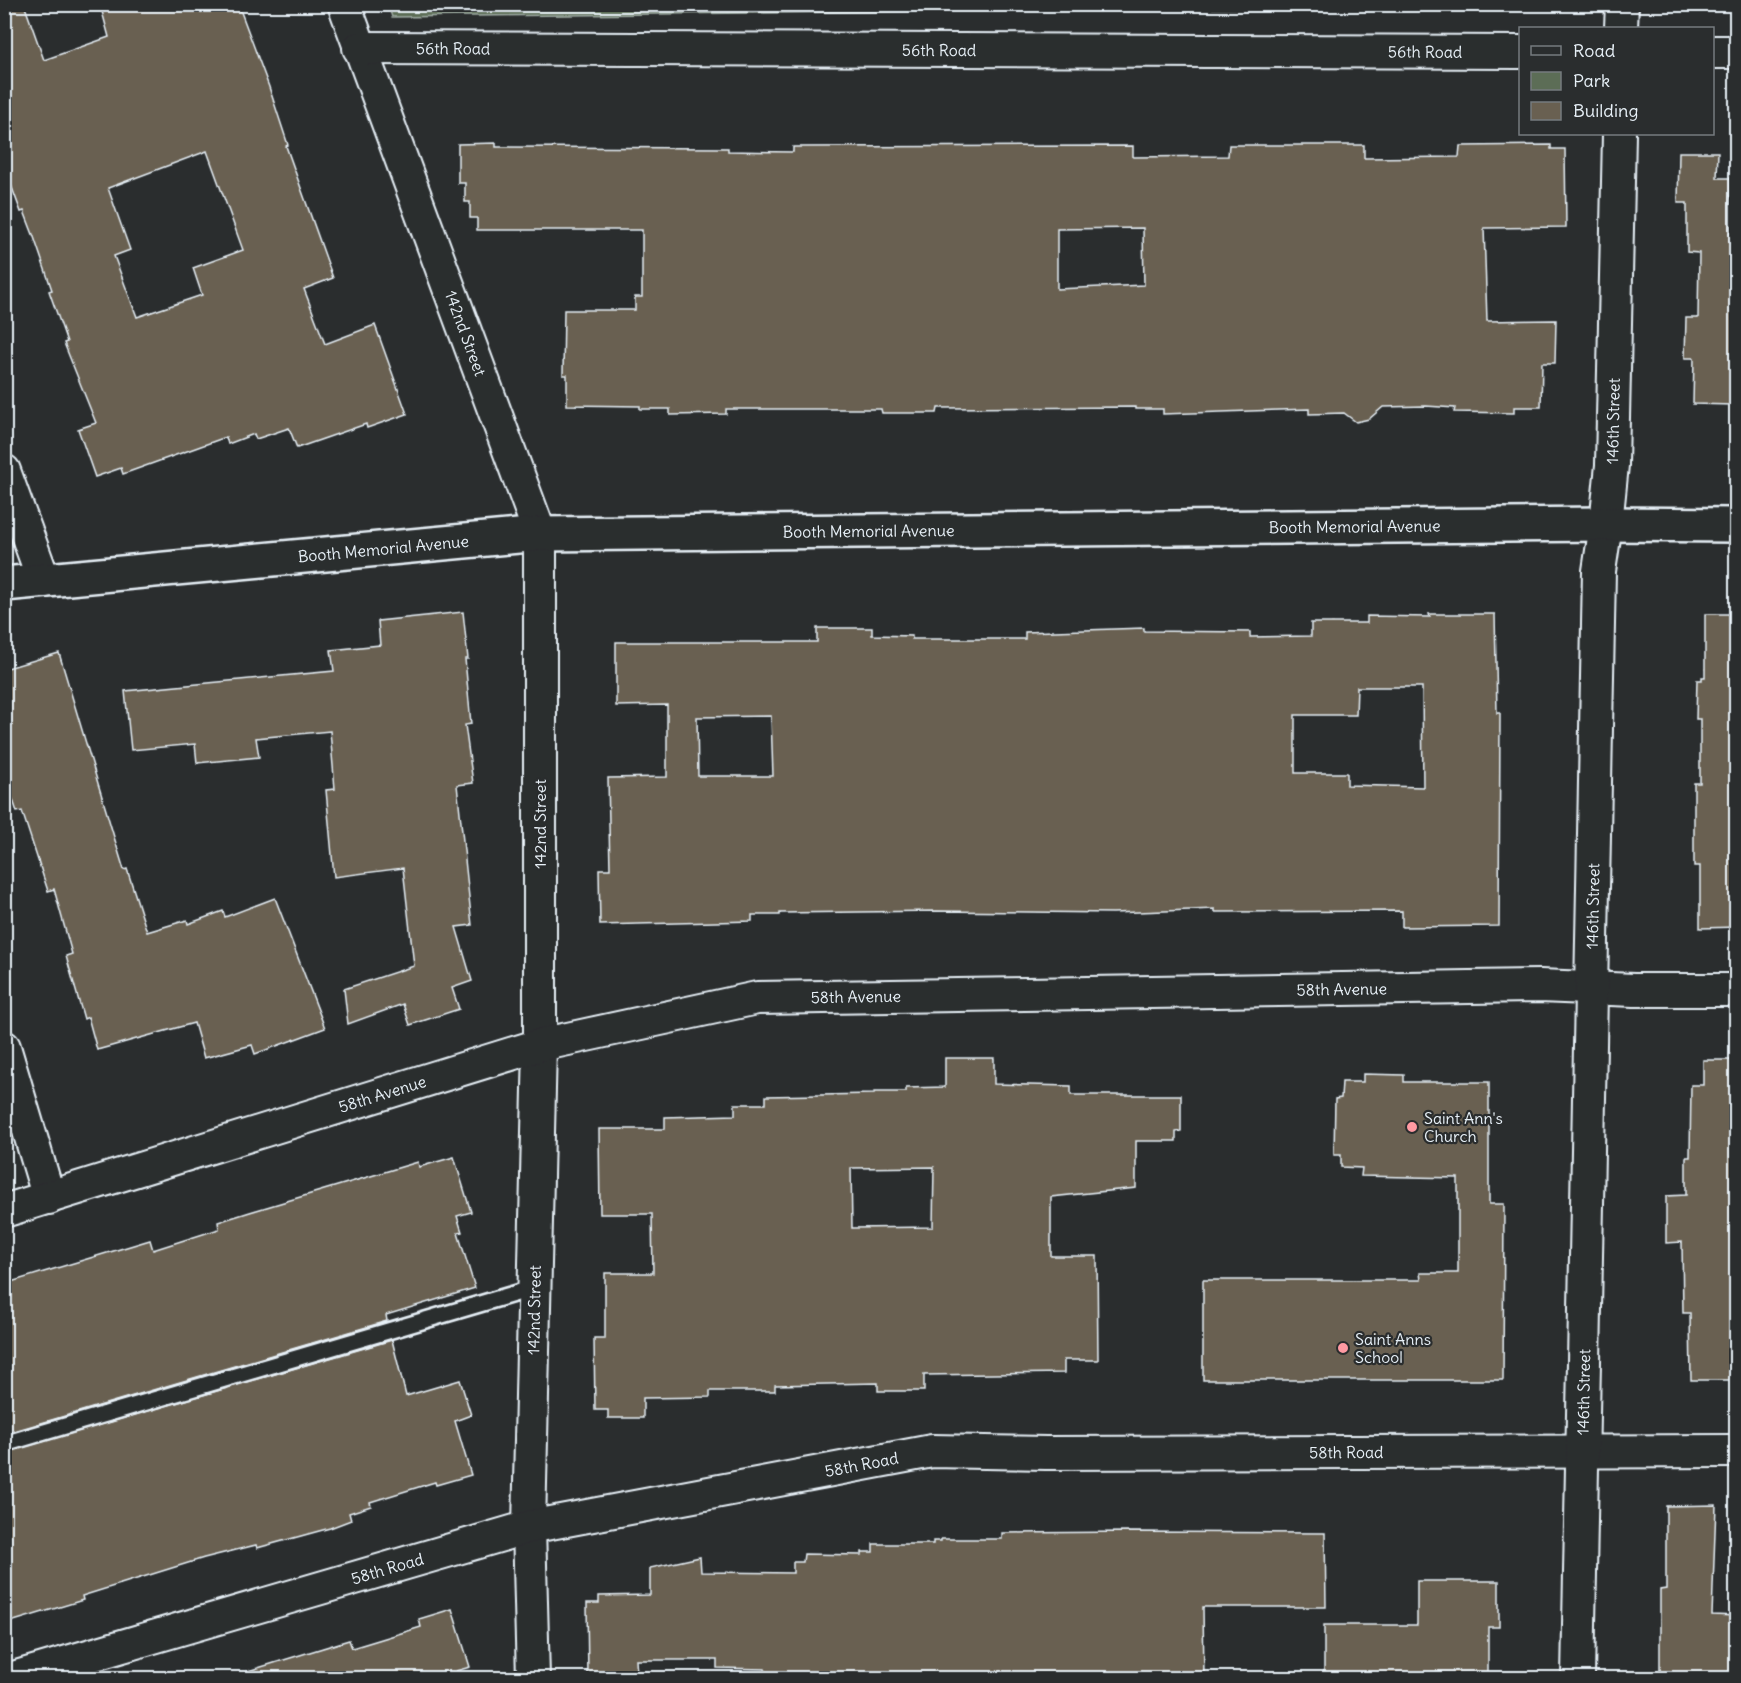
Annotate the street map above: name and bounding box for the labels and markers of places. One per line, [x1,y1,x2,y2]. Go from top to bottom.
place label: Saint Ann's Church [1424,1108,1503,1146]
marker: Saint Ann's Church [1405,1120,1419,1134]
place label: Saint Anns School [1355,1329,1431,1367]
marker: Saint Anns School [1336,1341,1350,1355]

